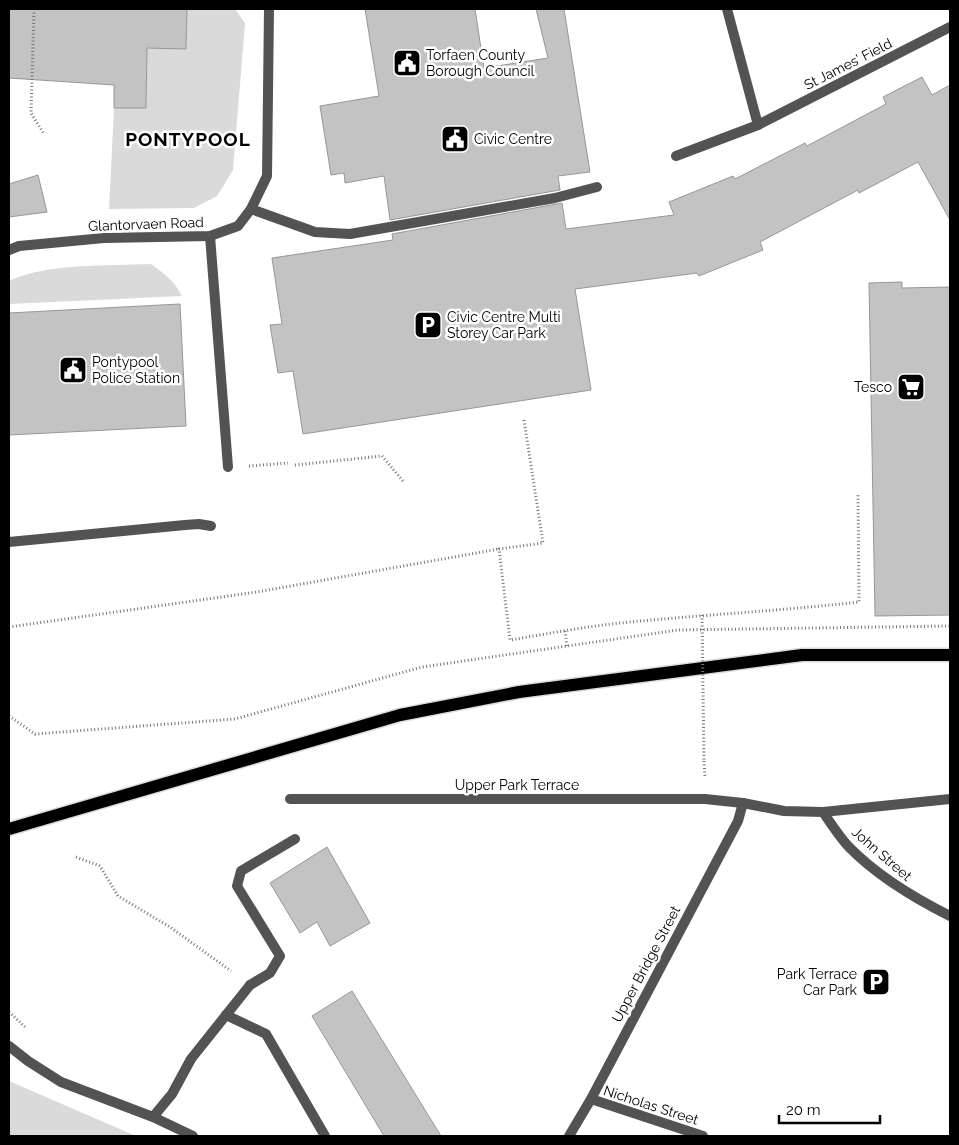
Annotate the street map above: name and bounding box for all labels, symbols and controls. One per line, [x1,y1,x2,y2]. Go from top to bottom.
street label: St James' Field [801,35,895,93]
place label: Torfaen County Borough Council [426,47,535,79]
public building icon: Torfaen County Borough Council [392,48,422,78]
public building icon: Civic Centre [440,124,470,154]
district label: PONTYPOOL [125,128,251,150]
place label: Civic Centre [474,131,552,147]
street label: Glantorvaen Road [88,214,204,234]
place label: Civic Centre Multi Storey Car Park [447,309,561,341]
parking icon: Civic Centre Multi Storey Car Park [413,310,443,340]
place label: Pontypool Police Station [92,354,180,386]
public building icon: Pontypool Police Station [58,355,88,385]
supermarket icon: Tesco [896,372,926,402]
place label: Tesco [854,379,892,395]
street label: Upper Park Terrace [455,777,579,793]
street label: John Street [849,824,915,884]
street label: Upper Bridge Street [609,903,684,1025]
place label: Park Terrace Car Park [777,966,858,998]
parking icon: Park Terrace Car Park [861,967,891,997]
street label: Nicholas Street [602,1082,701,1128]
scale bar [779,1092,880,1124]
text: 20 m [786,1101,821,1119]

